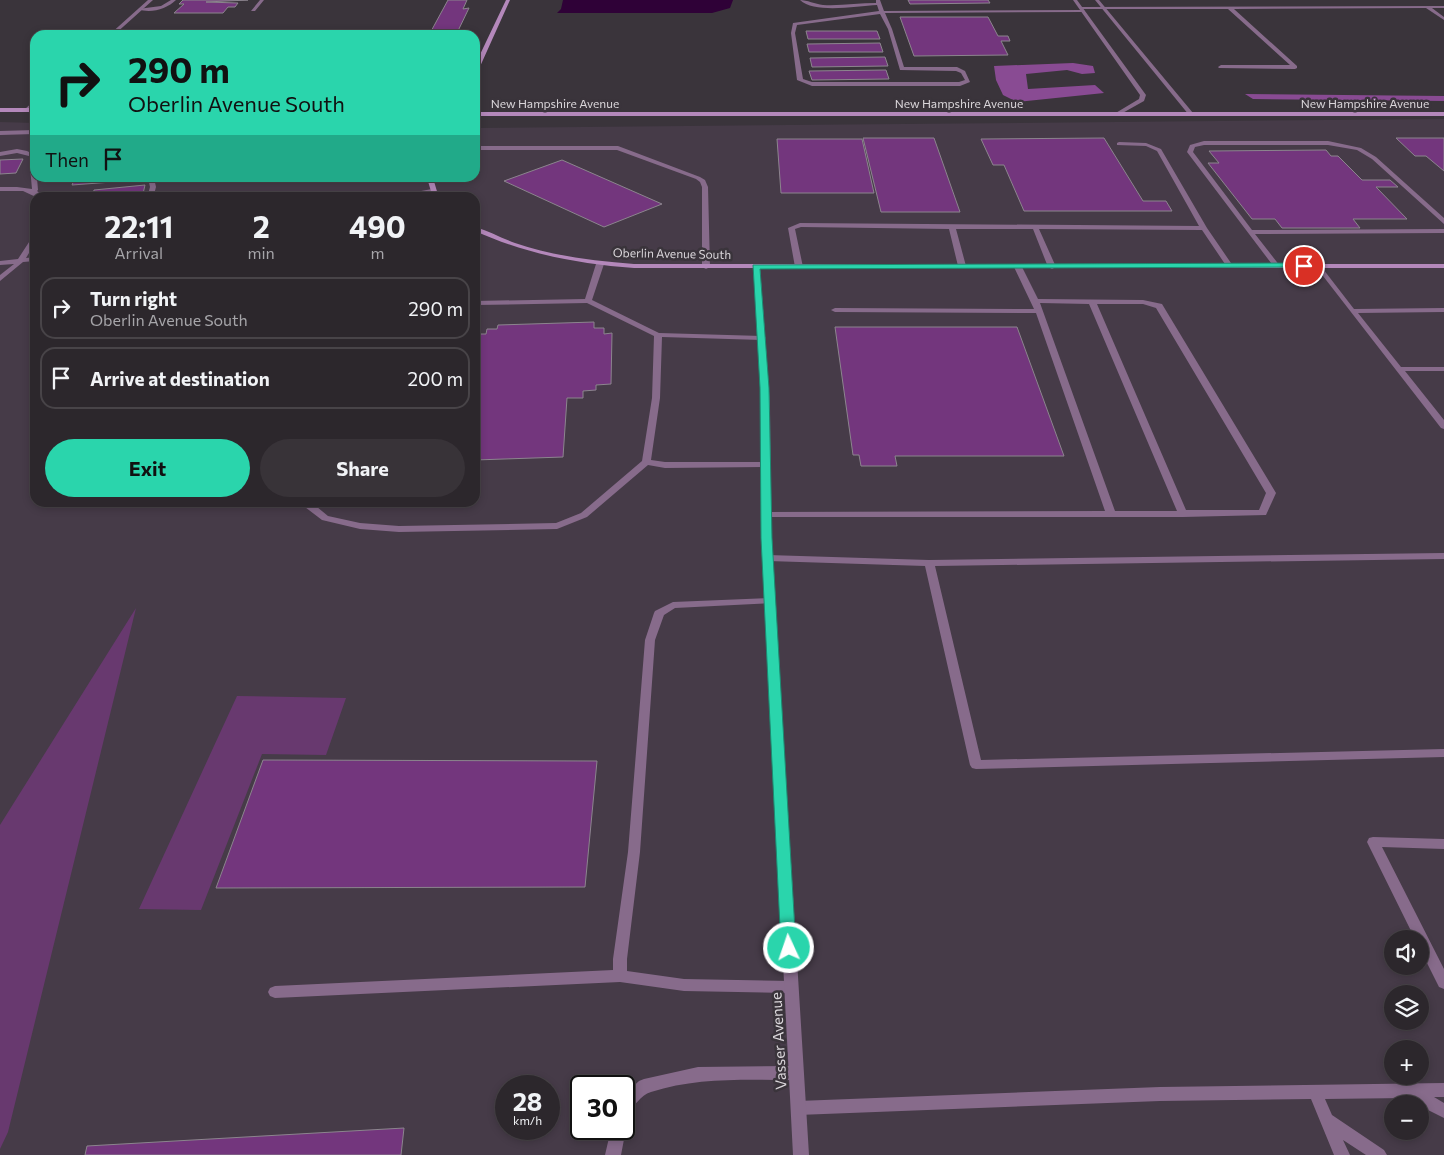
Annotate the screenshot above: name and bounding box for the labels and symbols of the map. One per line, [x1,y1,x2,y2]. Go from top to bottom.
street label: New Hampshire Avenue [491,96,619,110]
street label: New Hampshire Avenue [895,96,1023,110]
street label: New Hampshire Avenue [1301,96,1429,110]
street label: Oberlin Avenue South [613,245,731,261]
pin [1283,245,1325,287]
position arrow [762,921,814,973]
street label: Vasser Avenue [766,992,790,1090]
speed limit sign: 30 [570,1075,635,1140]

